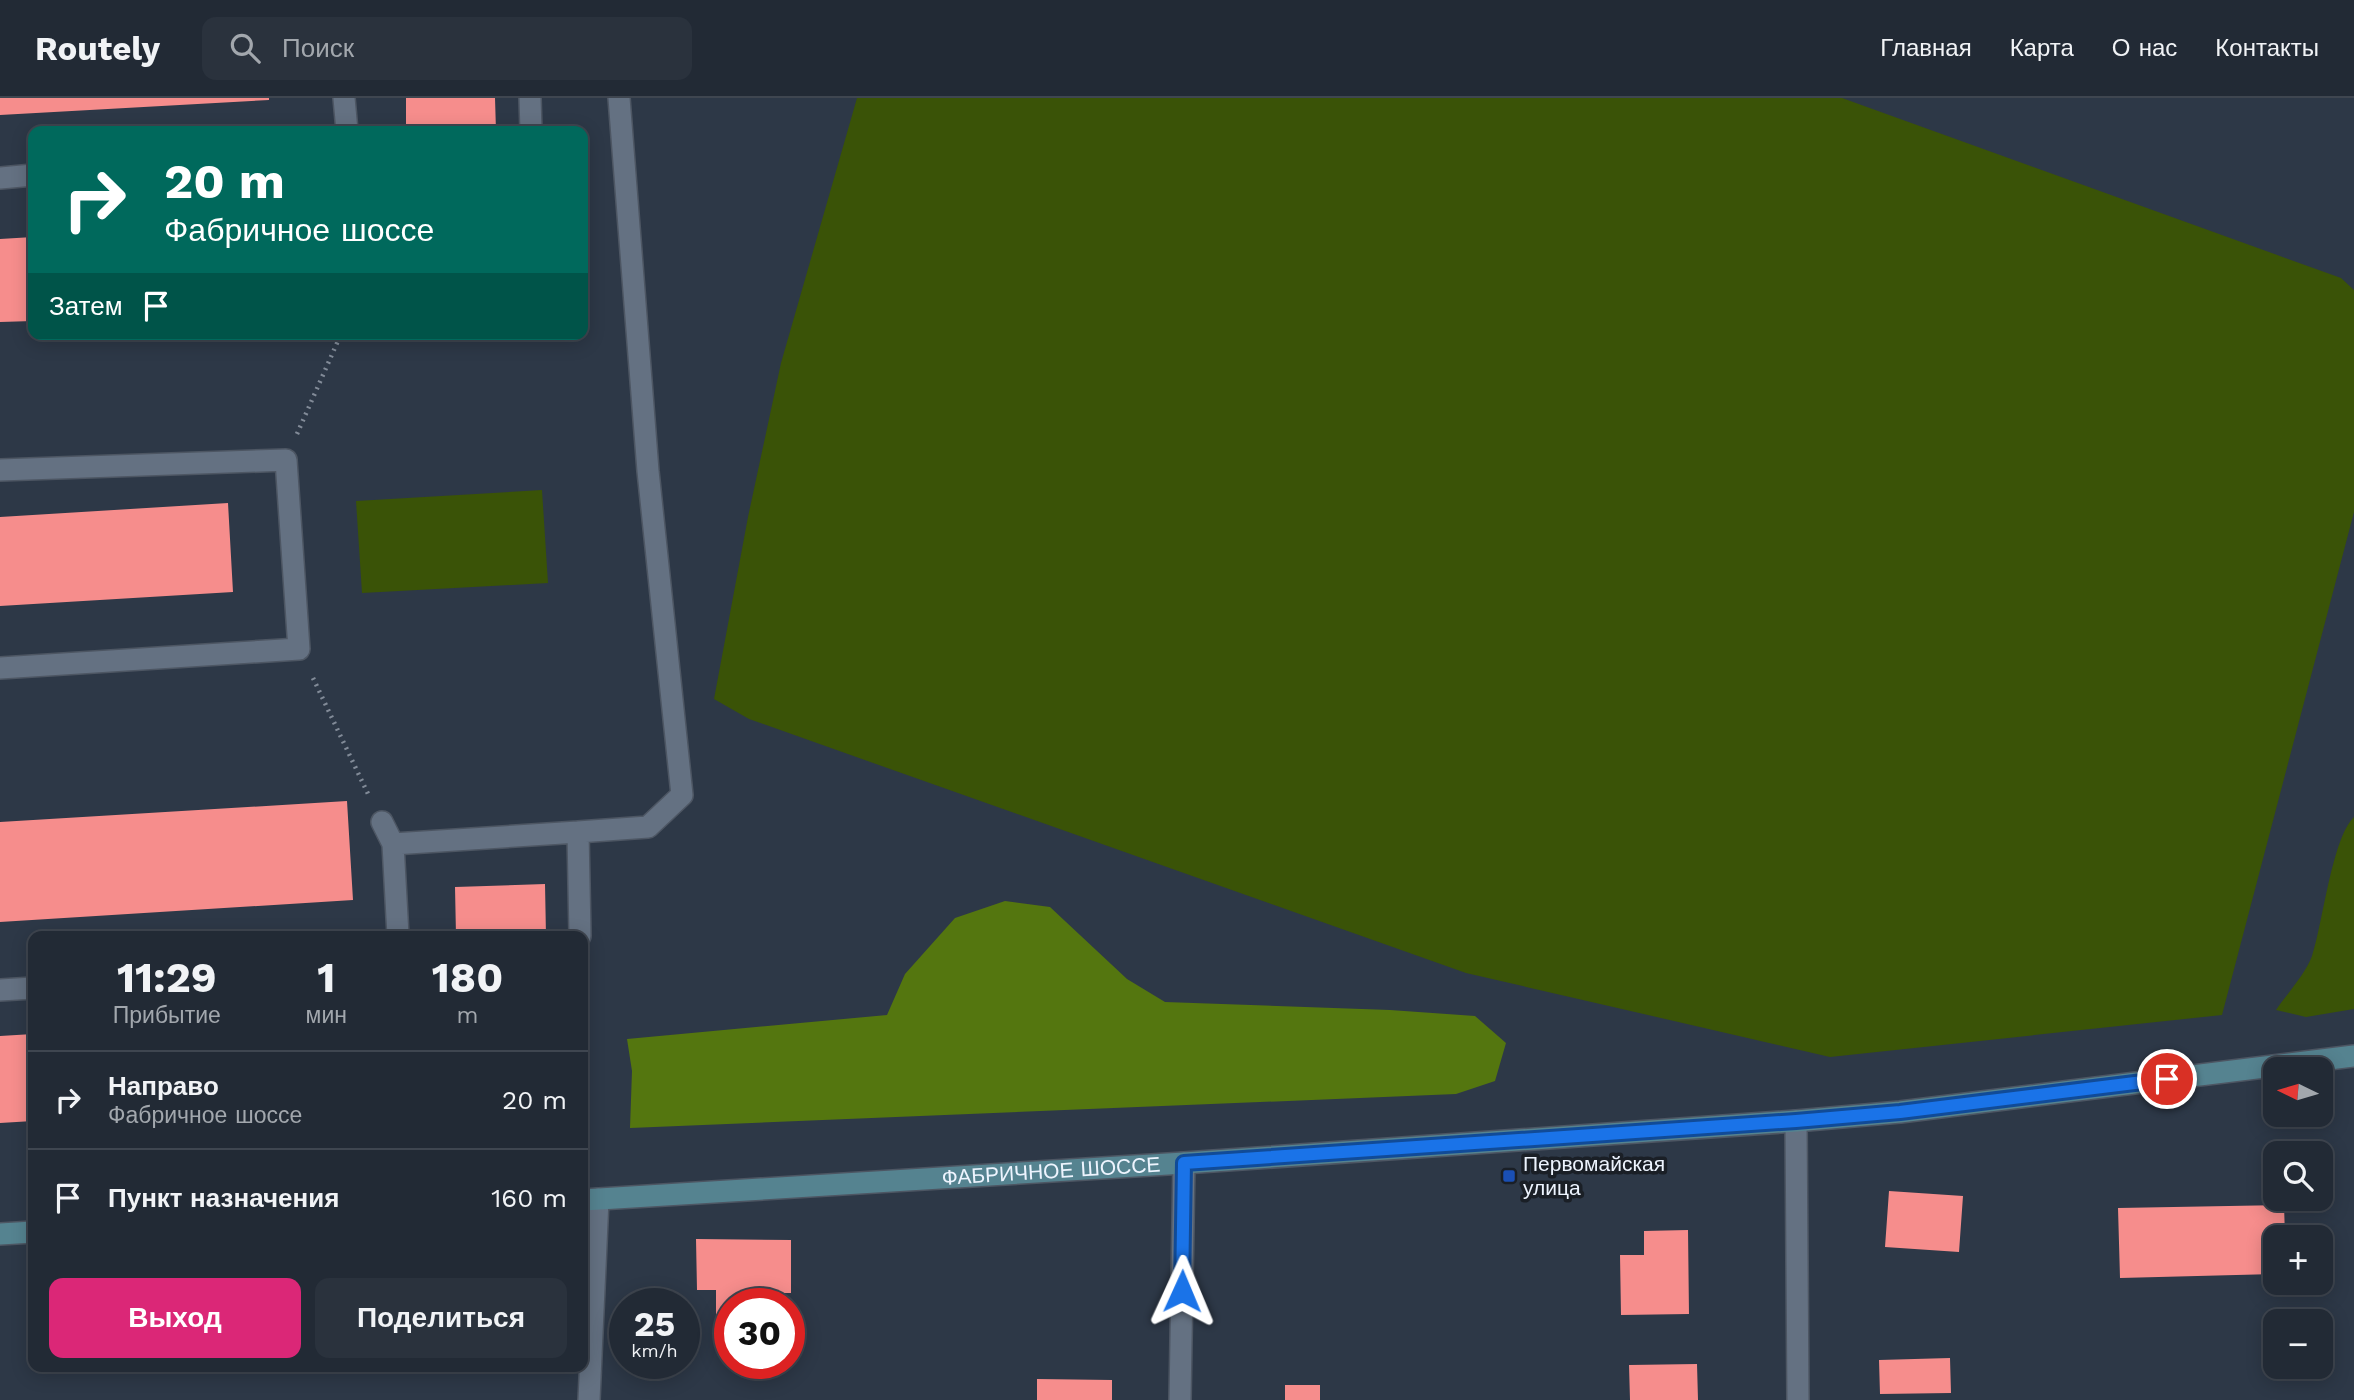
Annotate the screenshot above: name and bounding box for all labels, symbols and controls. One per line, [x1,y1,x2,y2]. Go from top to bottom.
search box [202,17,692,80]
text: Routely [35,29,160,68]
icon: search [226,29,264,67]
text: Поиск [282,33,354,63]
text: Главная [1880,34,1972,62]
text: Карта [2010,34,2074,62]
text: О нас [2112,34,2177,62]
text: Контакты [2215,34,2319,62]
text: 20 m [164,152,285,210]
icon: right [49,154,140,245]
text: Фабричное шоссе [164,211,434,249]
icon: arrive [137,287,175,325]
text: Затем [49,291,123,321]
text: 11:29 [117,953,217,1002]
text: 1 [317,953,335,1002]
text: 180 [432,953,503,1002]
text: Прибытие [113,1002,221,1029]
text: мин [306,1002,347,1029]
text: m [457,1002,478,1029]
pin [2137,1049,2197,1109]
north arrow [2263,1057,2333,1127]
map controls [2263,1057,2333,1379]
icon: arrive [2148,1060,2186,1098]
text: Направо [108,1071,219,1101]
icon: right [49,1081,87,1119]
text: 20 m [502,1085,567,1115]
text: Фабричное шоссе [108,1102,302,1129]
button: search [2263,1141,2333,1211]
street label: ФАБРИЧНОЕ ШОССЕ [941,1151,1161,1190]
place label: Первомайская улица [1523,1151,1665,1200]
marker: Первомайская улица [1501,1168,1517,1184]
icon: arrive [49,1179,87,1217]
text: Пункт назначения [108,1183,339,1213]
text: 160 m [491,1183,567,1213]
button: + [2263,1225,2333,1295]
position arrow [1145,1254,1219,1328]
button: Выход [49,1278,301,1358]
button: Поделиться [315,1278,567,1358]
speed limit sign: 30 [714,1288,805,1379]
text: 25 [634,1303,675,1345]
button: − [2263,1309,2333,1379]
text: km/h [631,1340,678,1361]

